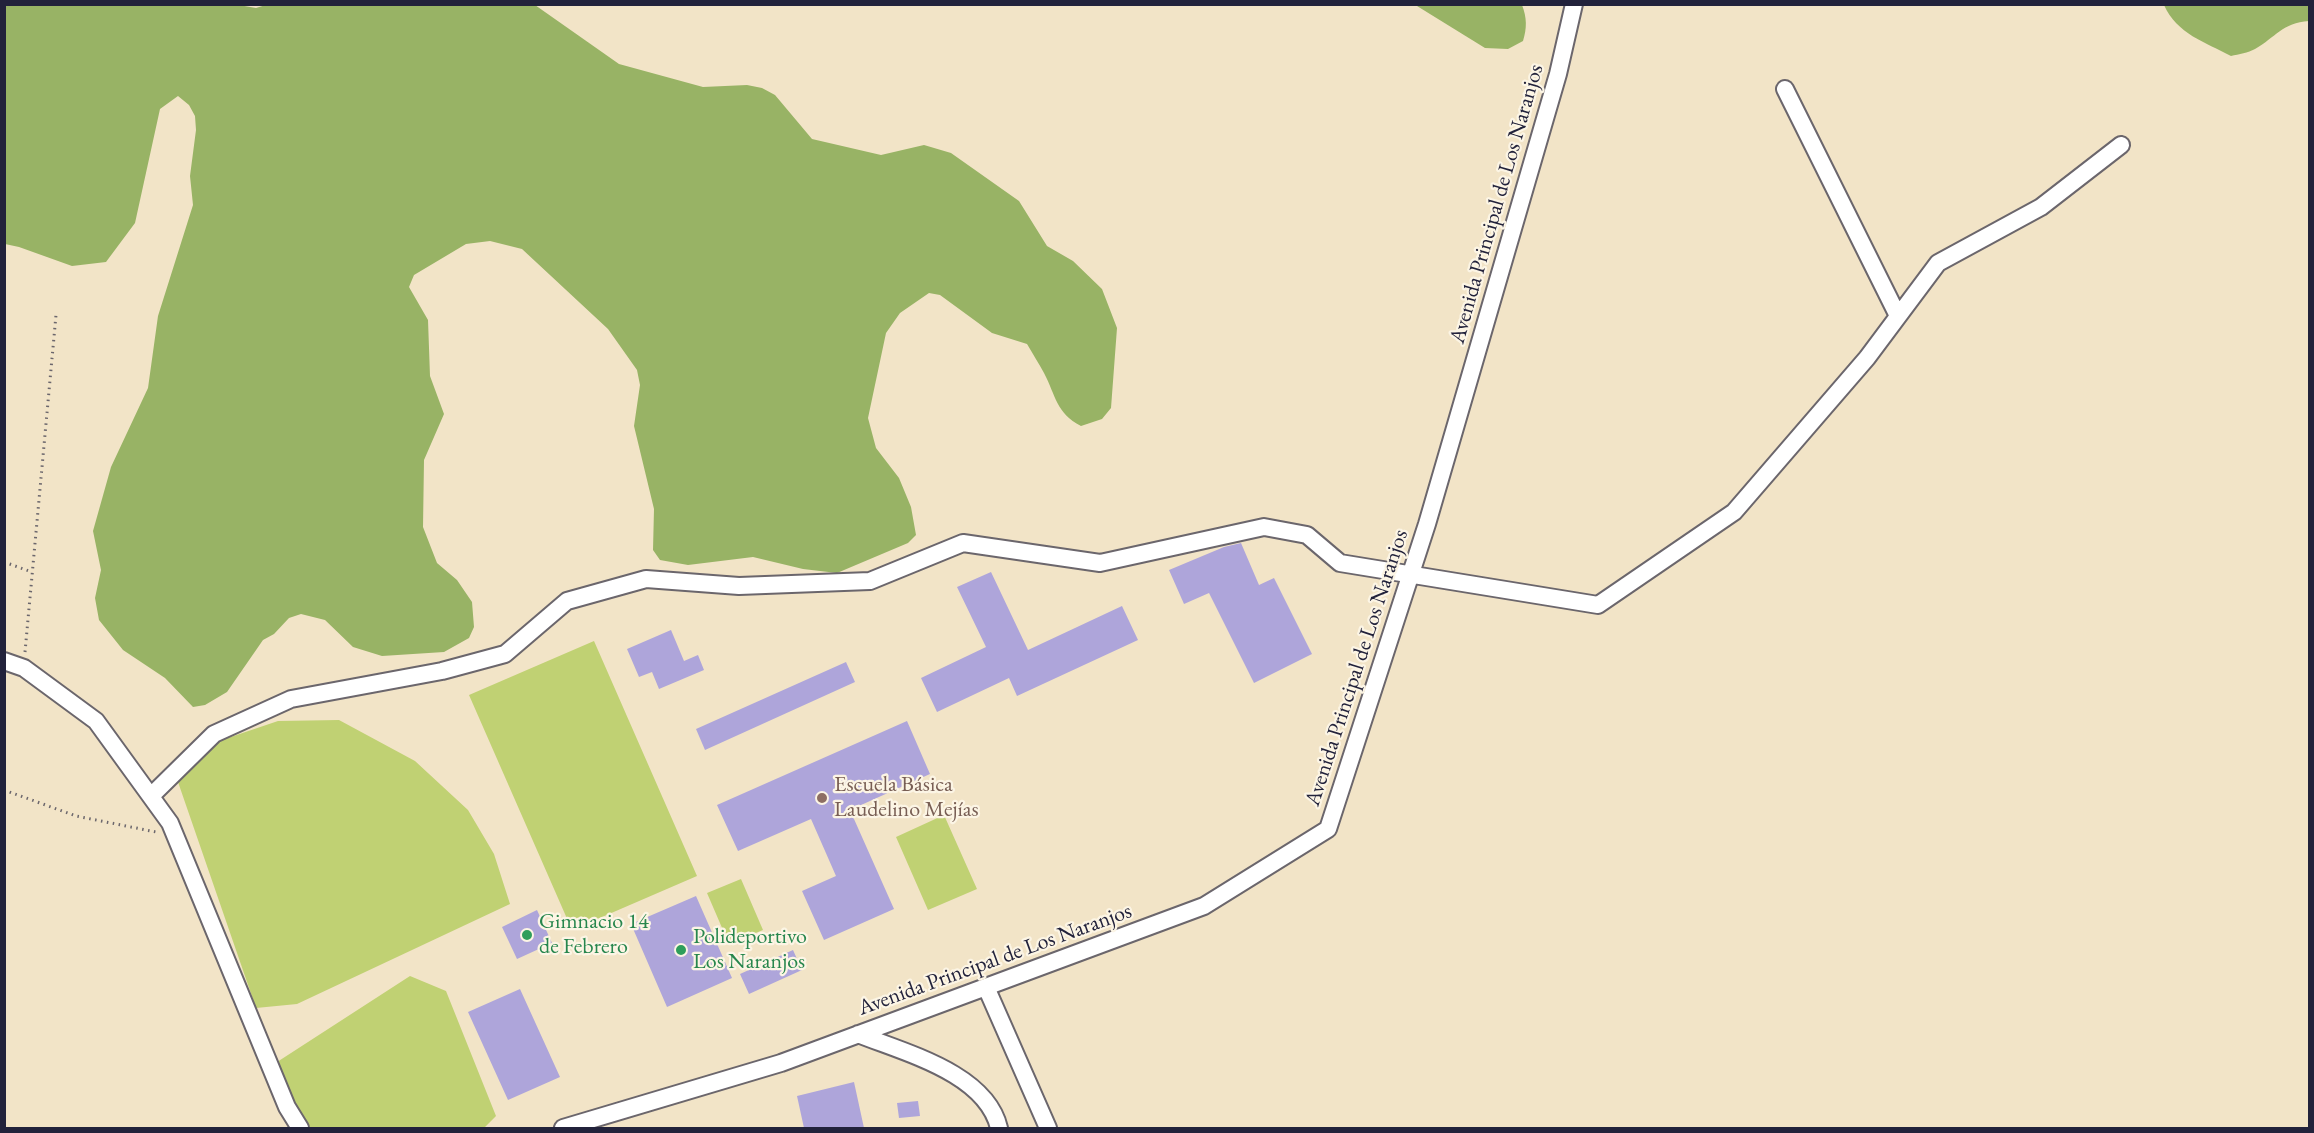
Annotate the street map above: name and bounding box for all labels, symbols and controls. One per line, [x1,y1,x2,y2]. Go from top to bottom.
street label: Avenida Principal de Los Naranjos [1444,61,1550,347]
street label: Avenida Principal de Los Naranjos [1300,526,1414,810]
place label: Escuela Básica Laudelino Mejías [834,772,979,824]
marker: Escuela Básica Laudelino Mejías [815,791,829,805]
street label: Avenida Principal de Los Naranjos [855,898,1135,1022]
place label: Gimnacio 14 de Febrero [539,909,649,960]
place label: Polideportivo Los Naranjos [693,924,807,975]
marker: Gimnacio 14 de Febrero [520,928,534,942]
marker: Polideportivo Los Naranjos [674,943,688,957]

